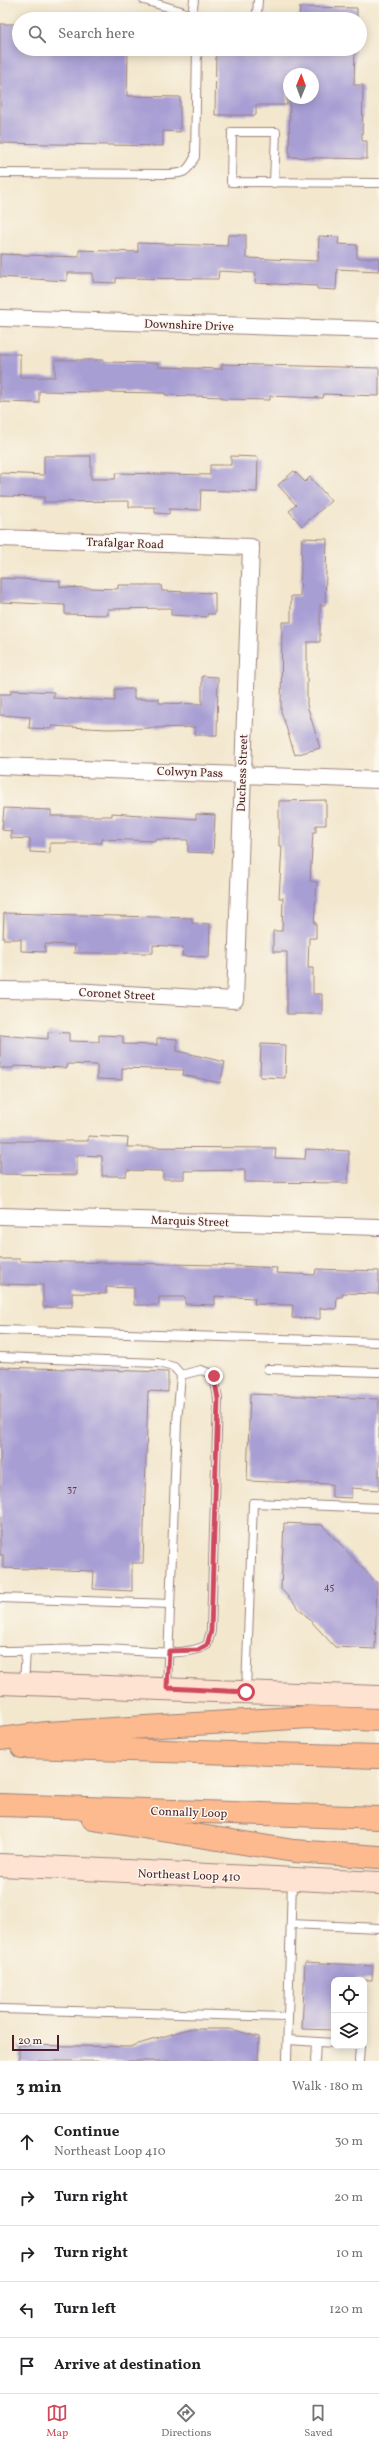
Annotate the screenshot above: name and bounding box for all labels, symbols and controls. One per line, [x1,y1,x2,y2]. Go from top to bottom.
search box [12,12,367,56]
icon: search [26,23,48,45]
text: Search here [58,24,135,45]
north arrow [283,68,319,104]
street label: Downshire Drive [144,316,234,336]
street label: Trafalgar Road [86,535,164,553]
street label: Duchess Street [234,734,252,812]
street label: Colwyn Pass [157,764,223,782]
street label: Coronet Street [78,985,156,1005]
street label: Marquis Street [151,1213,229,1231]
route end [205,1367,223,1385]
house number: 37 [67,1482,77,1496]
house number: 45 [324,1580,334,1594]
route start [237,1683,255,1701]
street label: Connally Loop [150,1804,228,1822]
street label: Northeast Loop 410 [137,1866,241,1886]
map controls [331,1977,367,2049]
button: locate [331,1977,367,2013]
button: layers [331,2013,367,2049]
scale bar [12,2033,59,2052]
text: 20 m [18,2034,42,2049]
text: 3 min [16,2076,62,2099]
text: Walk · 180 m [292,2078,363,2096]
text: Continue [54,2122,119,2143]
icon: ahead [16,2131,38,2153]
text: 30 m [335,2133,363,2151]
text: Northeast Loop 410 [54,2143,165,2161]
icon: right [16,2187,38,2209]
text: Turn right [54,2187,128,2208]
text: 20 m [334,2189,363,2207]
icon: right [16,2243,38,2265]
text: Turn right [54,2243,128,2264]
text: 10 m [336,2245,363,2263]
icon: left [16,2299,38,2321]
text: Turn left [54,2299,116,2320]
text: 120 m [329,2301,363,2319]
icon: arrive [16,2355,38,2377]
text: Arrive at destination [54,2355,201,2376]
tab: Map [46,2402,68,2441]
tab: Directions [161,2402,212,2441]
tab: Saved [304,2402,333,2441]

